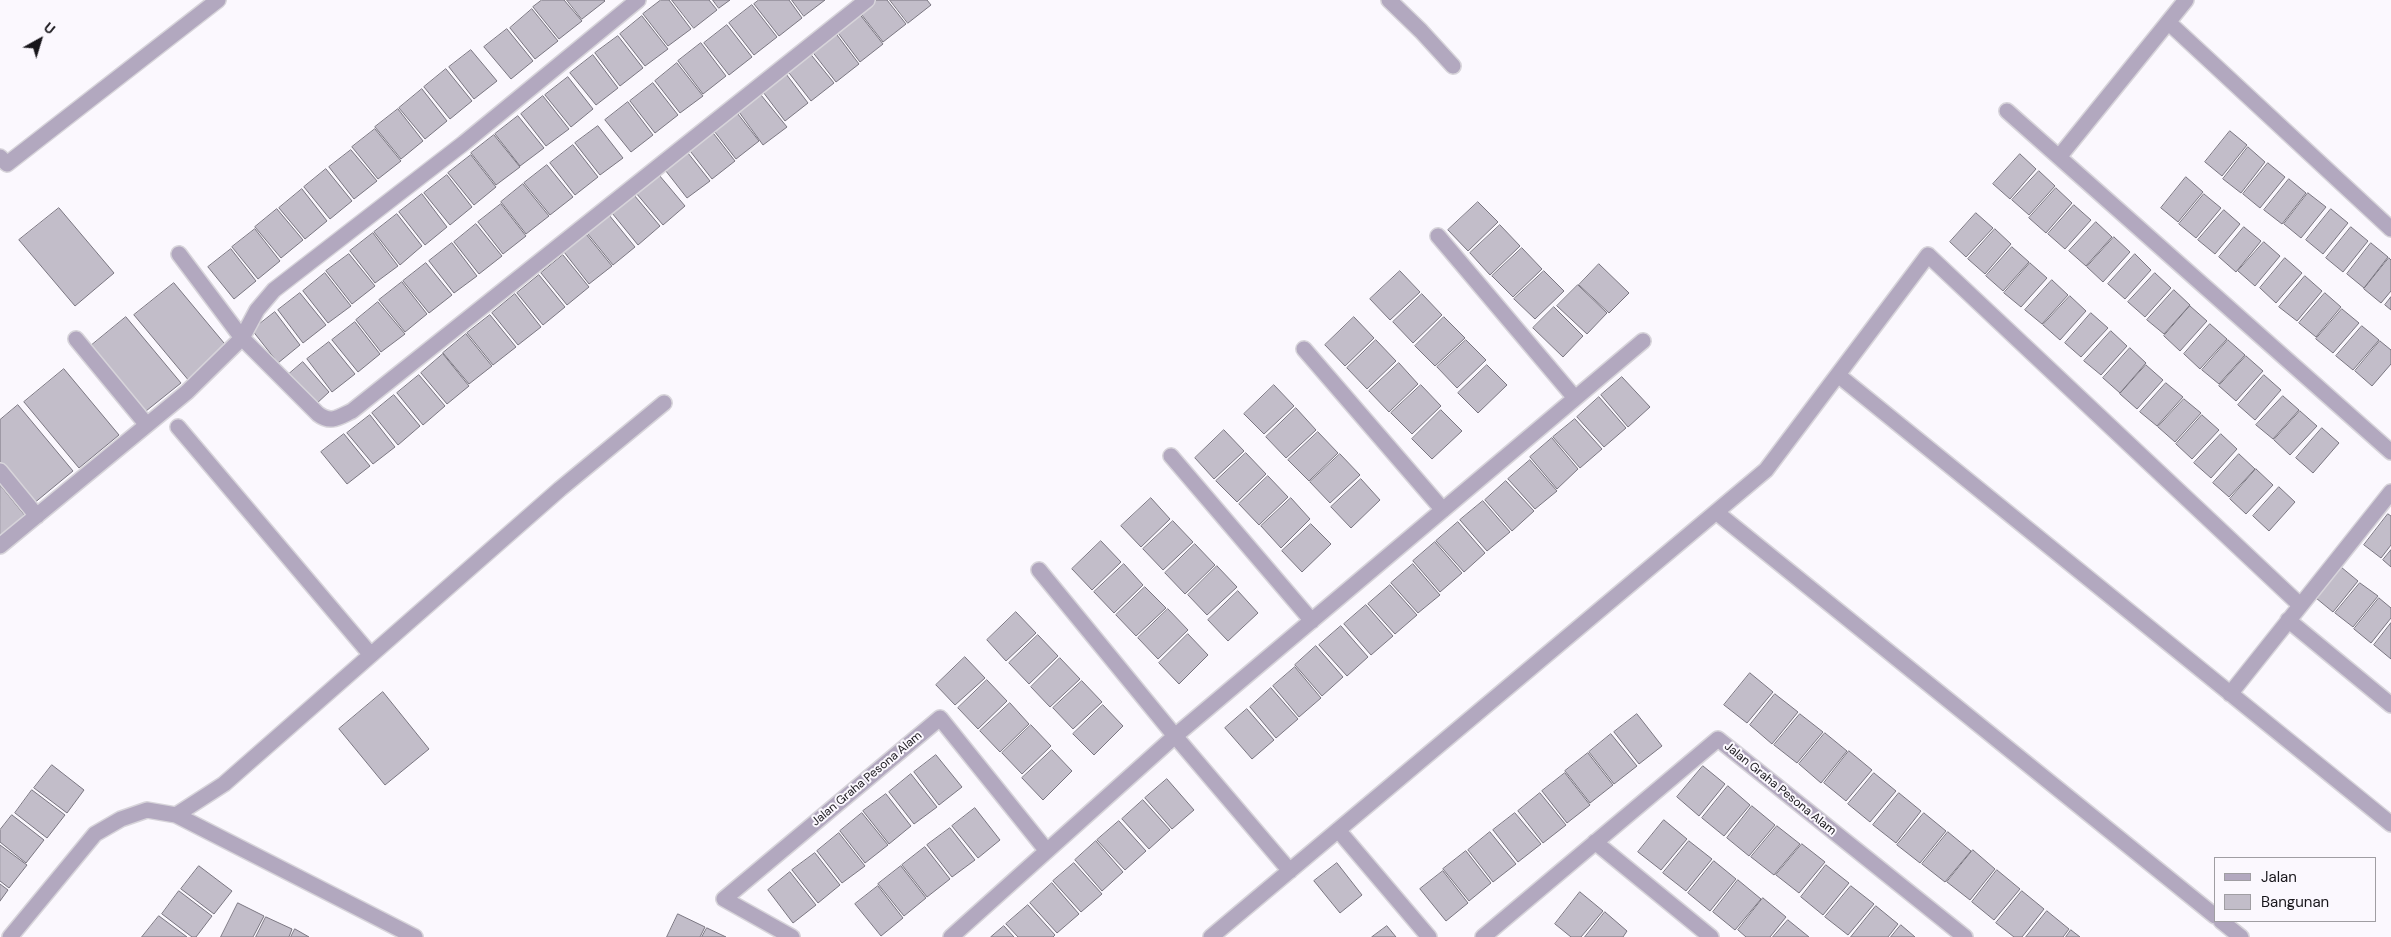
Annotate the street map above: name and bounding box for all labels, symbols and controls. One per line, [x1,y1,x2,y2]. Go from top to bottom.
north arrow [15,15,65,65]
text: U [40,18,59,38]
street label: Jalan Graha Pesona Alam [809,729,925,829]
street label: Jalan Graha Pesona Alam [1721,739,1839,839]
legend [2214,857,2376,922]
text: Jalan [2261,867,2297,887]
text: Bangunan [2261,892,2329,912]

